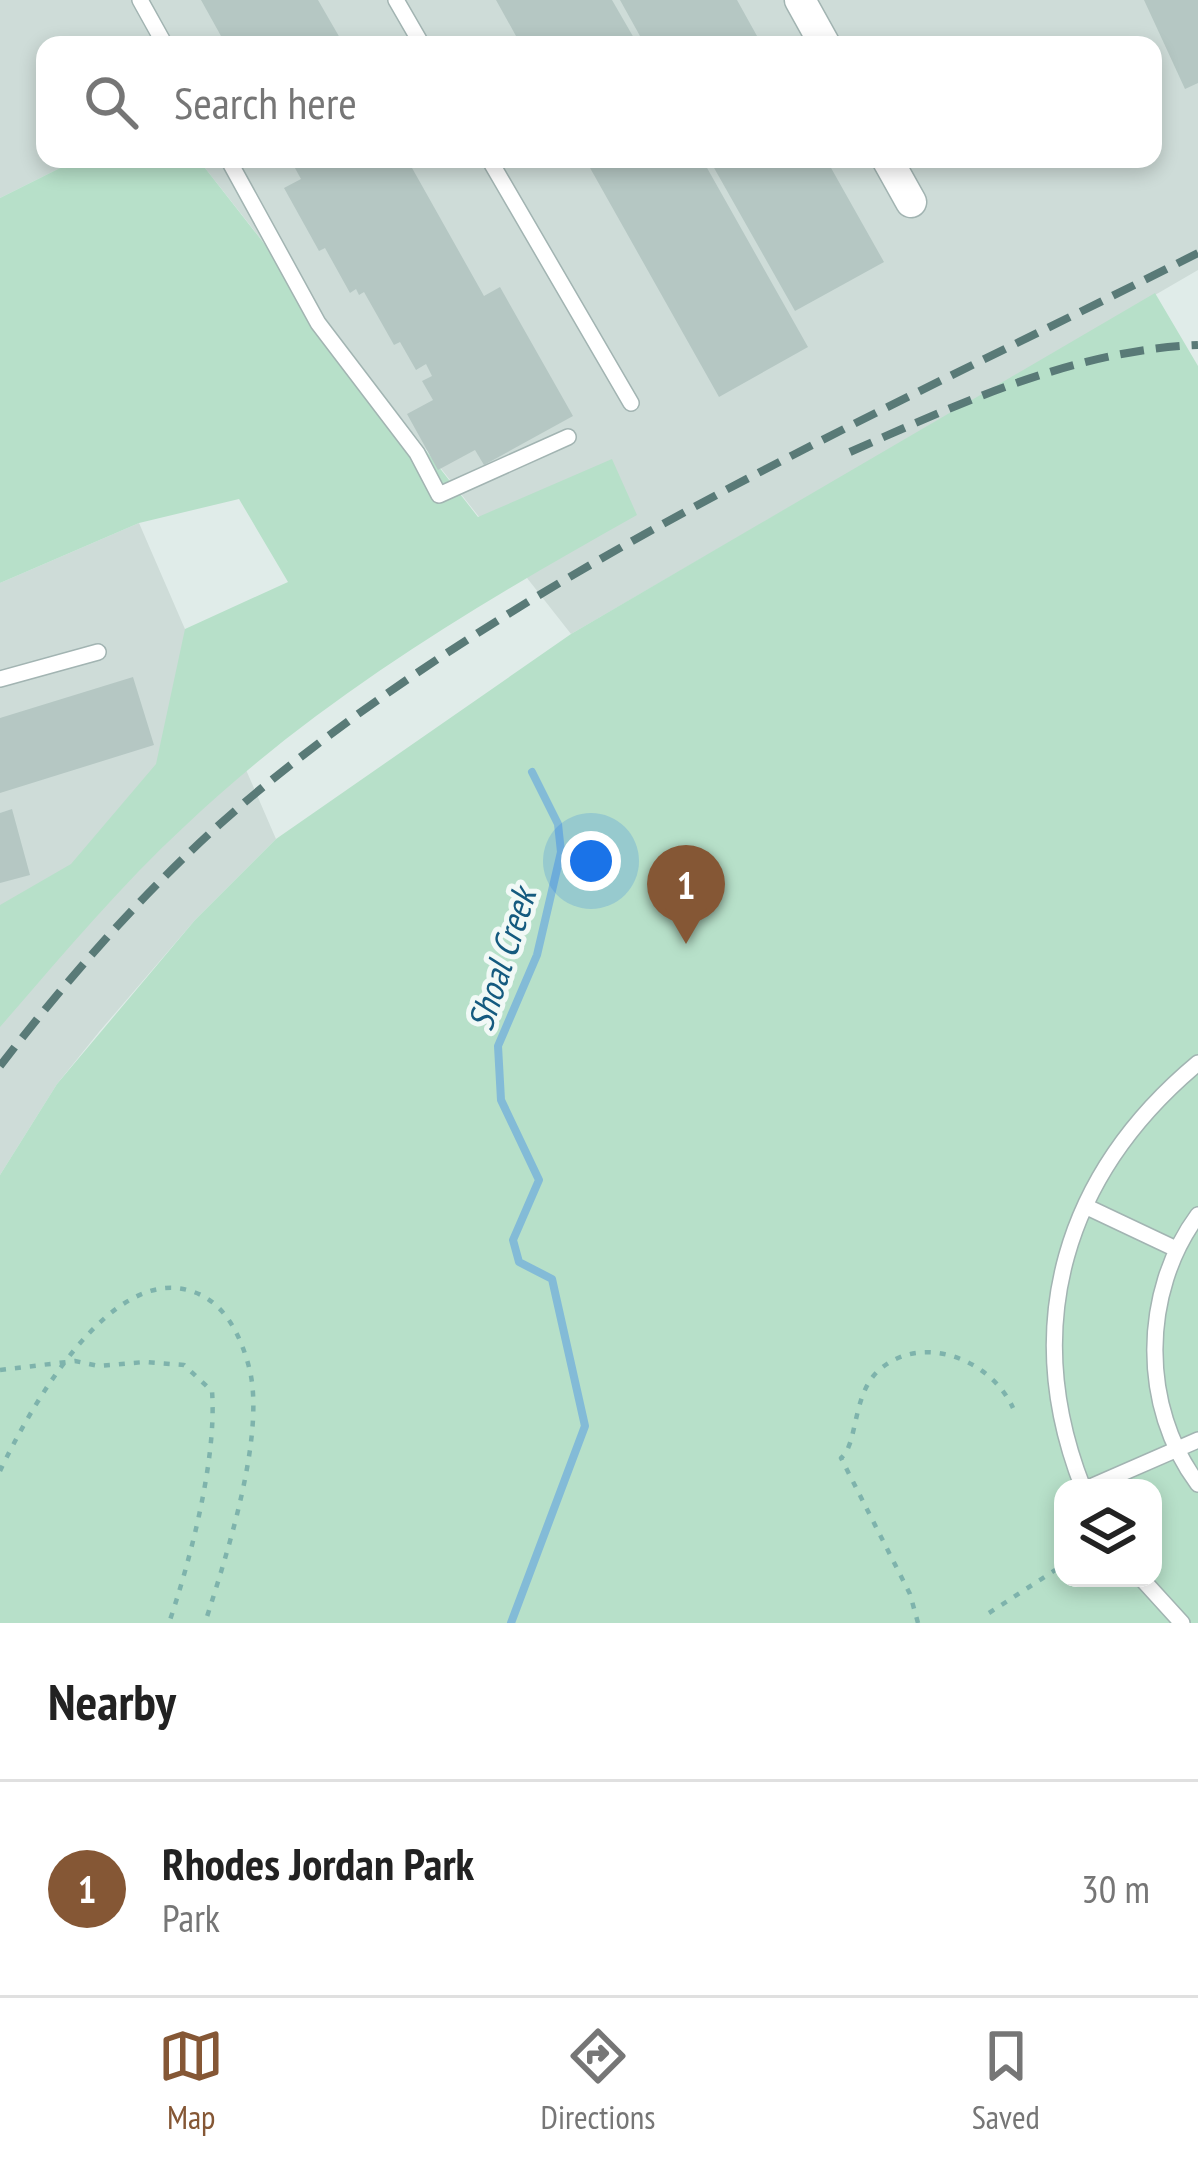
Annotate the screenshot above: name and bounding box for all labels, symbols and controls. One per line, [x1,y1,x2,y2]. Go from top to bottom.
search box [36,36,1162,168]
icon: search [78,69,144,135]
text: Search here [174,73,357,131]
your location [561,831,621,891]
pin: 1 [647,845,725,944]
water label: Shoal Creek [456,878,547,1036]
map controls [1054,1479,1162,1587]
button: layers [1054,1479,1162,1587]
text: Nearby [48,1668,176,1734]
text: Rhodes Jordan Park [162,1834,474,1892]
text: 1 [78,1863,96,1914]
text: 30 m [1081,1863,1150,1914]
text: Park [162,1892,220,1943]
tab: Map [158,2023,224,2138]
tab: Directions [541,2023,655,2138]
tab: Saved [972,2023,1040,2138]

